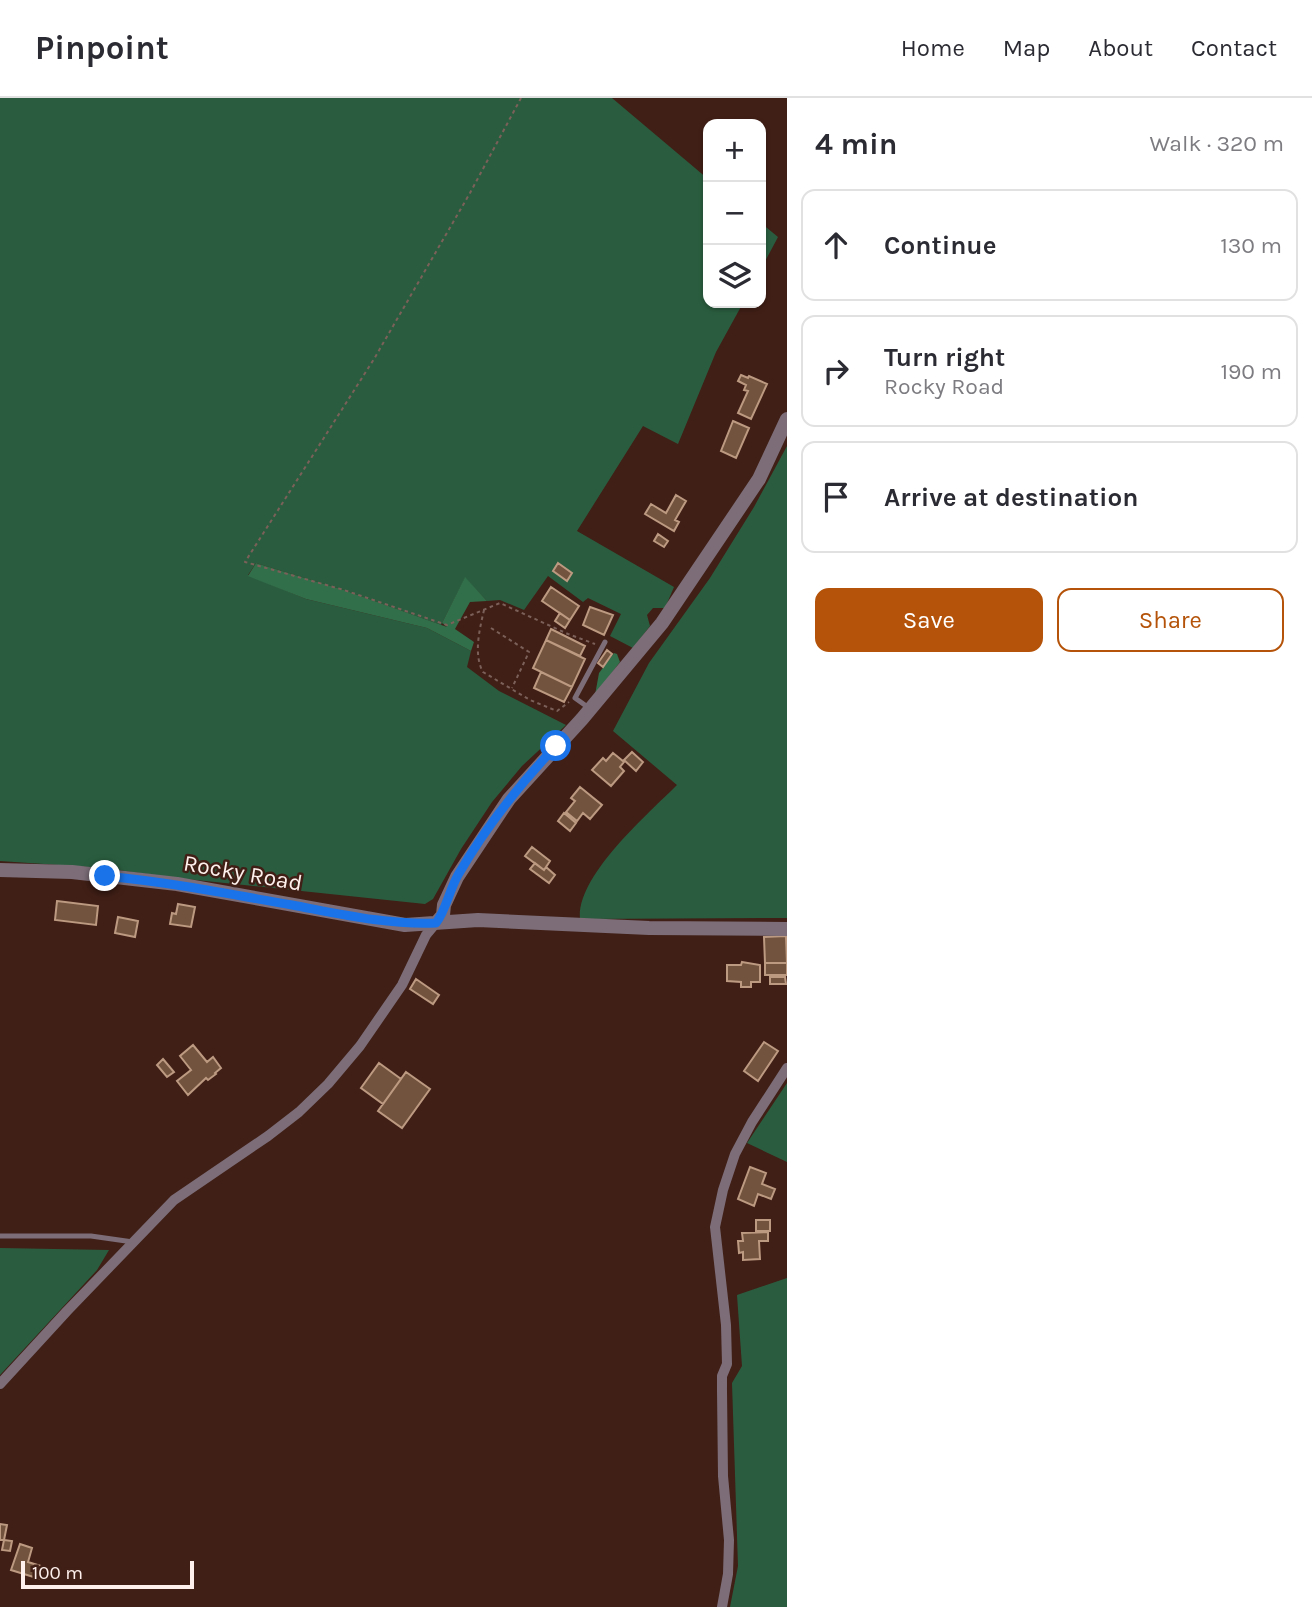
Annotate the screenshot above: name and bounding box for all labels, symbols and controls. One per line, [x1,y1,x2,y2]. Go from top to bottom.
text: Pinpoint [35,29,169,67]
text: Home [901,34,965,62]
text: Map [1003,34,1050,62]
text: About [1088,34,1153,62]
text: Contact [1191,34,1277,62]
map controls [703,119,766,308]
button: + [703,119,766,182]
text: 4 min [815,126,897,162]
text: Walk · 320 m [1150,130,1284,157]
button: − [703,182,766,245]
icon: ahead [817,226,855,264]
text: Continue [884,230,996,261]
text: 130 m [1220,232,1282,259]
button: layers [703,245,766,308]
text: Turn right [884,342,1005,373]
icon: right [817,352,855,390]
text: 190 m [1220,358,1282,385]
text: Rocky Road [884,373,1004,400]
icon: arrive [817,478,855,516]
text: Arrive at destination [884,482,1138,513]
button: Save [815,588,1043,652]
button: Share [1057,588,1284,652]
route start [540,730,571,761]
street label: Rocky Road [181,849,305,897]
route end [89,860,120,891]
scale bar [21,1558,194,1590]
text: 100 m [32,1562,83,1584]

